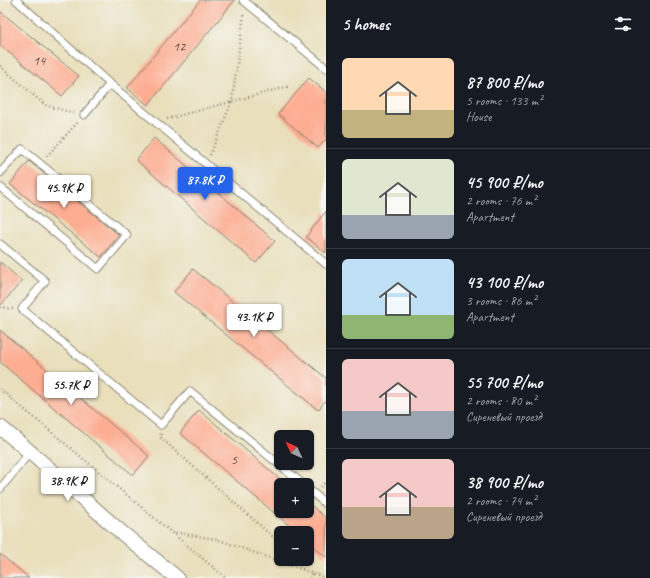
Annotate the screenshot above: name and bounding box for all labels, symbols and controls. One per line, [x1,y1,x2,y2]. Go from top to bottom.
icon: filters [612,13,634,35]
text: 5 homes [342,14,390,35]
house number: 12 [173,38,187,55]
house number: 14 [33,52,47,69]
text: 87 800 ₽/mo [466,72,543,93]
icon: home [374,74,422,122]
text: 5 rooms · 133 m² [466,93,542,109]
text: House [466,109,491,125]
pin: 87.8K ₽ [168,167,242,201]
text: 87.8K ₽ [187,172,223,188]
text: 45 900 ₽/mo [466,172,543,193]
pin: 45.9K ₽ [27,175,101,209]
icon: home [374,175,422,223]
text: 45.9K ₽ [46,180,82,196]
text: 2 rooms · 76 m² [466,193,536,209]
text: Apartment [466,209,514,225]
text: 43 100 ₽/mo [466,272,543,293]
icon: home [374,275,422,323]
text: 3 rooms · 86 m² [466,293,536,309]
pin: 43.1K ₽ [217,304,291,338]
text: 43.1K ₽ [236,309,272,325]
text: Apartment [466,309,514,325]
pin: 55.7K ₽ [34,372,108,406]
text: 55 700 ₽/mo [466,372,542,393]
icon: home [374,375,422,423]
text: 55.7K ₽ [53,377,89,393]
text: 2 rooms · 80 m² [466,393,536,409]
text: Сиреневый проезд [466,409,542,425]
north arrow [274,430,314,470]
map controls [274,430,314,566]
house number: 5 [231,451,238,468]
pin: 38.9K ₽ [31,468,105,502]
text: 38 900 ₽/mo [466,472,543,493]
text: 38.9K ₽ [50,473,86,489]
icon: home [374,475,422,523]
button: + [274,478,314,518]
text: 2 rooms · 74 m² [466,493,536,509]
text: Сиреневый проезд [466,509,542,525]
button: − [274,526,314,566]

